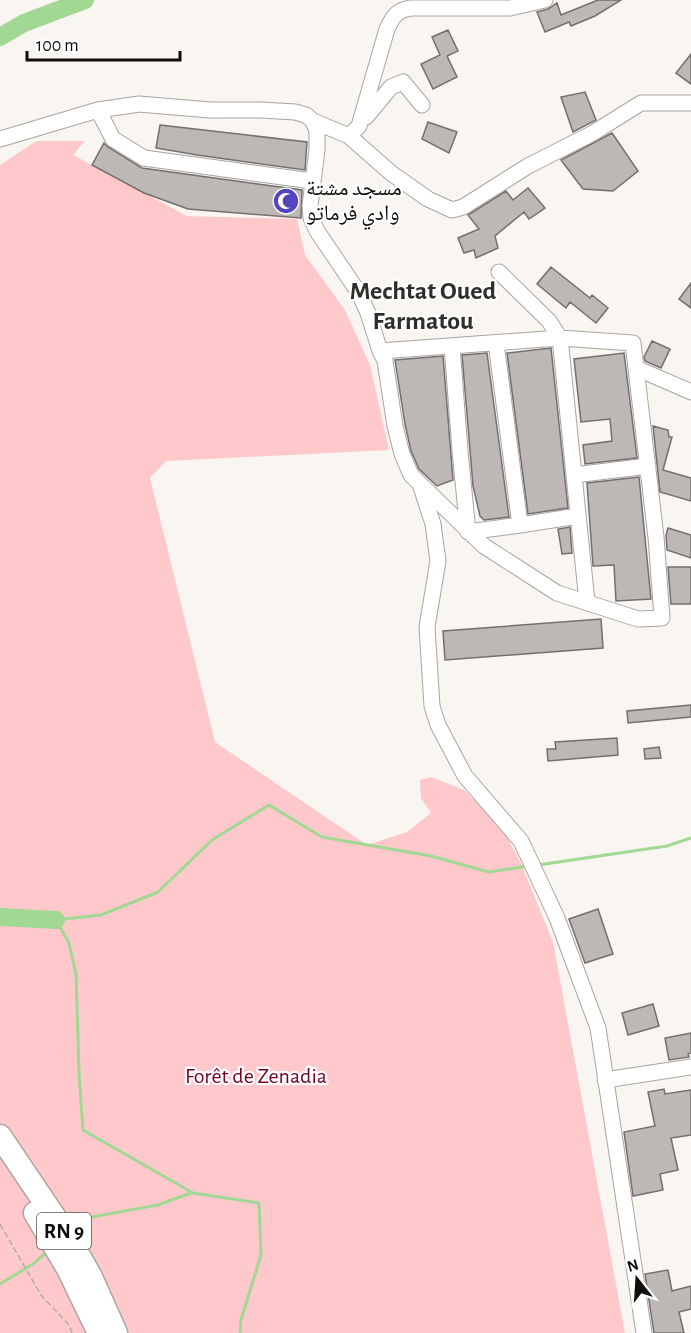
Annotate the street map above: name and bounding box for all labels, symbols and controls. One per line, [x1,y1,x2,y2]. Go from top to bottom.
scale bar [27,24,180,62]
text: 100 m [36,37,79,55]
place label: مسجد مشتة وادي فرماتو [306,177,402,230]
mosque icon: مسجد مشتة وادي فرماتو [271,186,301,216]
district label: Mechtat Oued Farmatou [350,278,497,334]
park label: Forêt de Zenadia [185,1065,327,1087]
road number: RN 9 [37,1213,91,1249]
north arrow [607,1249,667,1309]
text: N [625,1256,641,1275]

